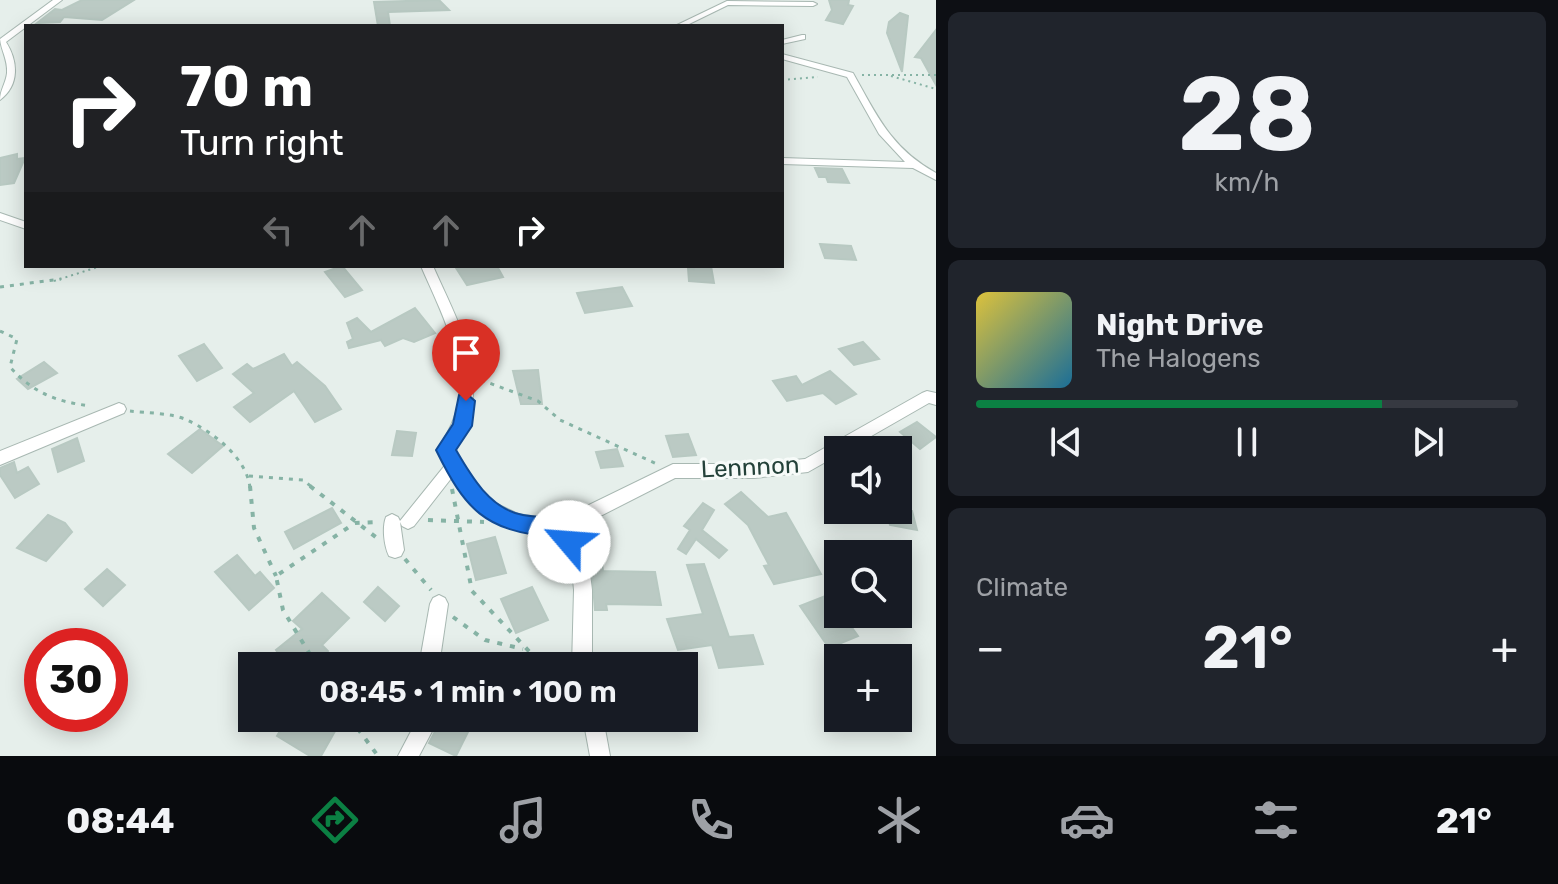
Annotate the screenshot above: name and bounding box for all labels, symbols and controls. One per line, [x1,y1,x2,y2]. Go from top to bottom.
text: 28 [1178,53,1316,176]
text: 70 m [180,54,313,120]
icon: right [48,56,152,160]
text: Turn right [180,121,344,164]
text: km/h [1215,167,1279,198]
icon: left [256,208,300,252]
icon: ahead [340,208,384,252]
icon: ahead [424,208,468,252]
icon: right [508,208,552,252]
text: Night Drive [1096,307,1264,343]
pin [432,319,500,401]
icon: arrive [444,331,488,375]
text: The Halogens [1096,343,1261,374]
icon: previous [1044,420,1088,464]
icon: pause [1225,420,1269,464]
icon: next [1406,420,1450,464]
map controls [824,436,912,732]
button: sound [824,436,912,524]
street label: Lennnon [700,450,800,484]
position arrow [527,500,611,584]
button: search [824,540,912,628]
text: Climate [976,572,1068,603]
text: 21° [1202,612,1293,683]
text: − [976,622,1005,674]
text: + [1491,622,1518,674]
speed limit sign: 30 [24,628,128,732]
button: + [824,644,912,732]
text: 08:45 · 1 min · 100 m [319,674,617,710]
icon: directions [307,792,363,848]
icon: music [495,792,551,848]
icon: phone [683,792,739,848]
icon: climate [871,792,927,848]
icon: car [1059,792,1115,848]
icon: filters [1248,792,1304,848]
text: 08:44 [66,799,175,842]
text: 21° [1436,799,1492,842]

